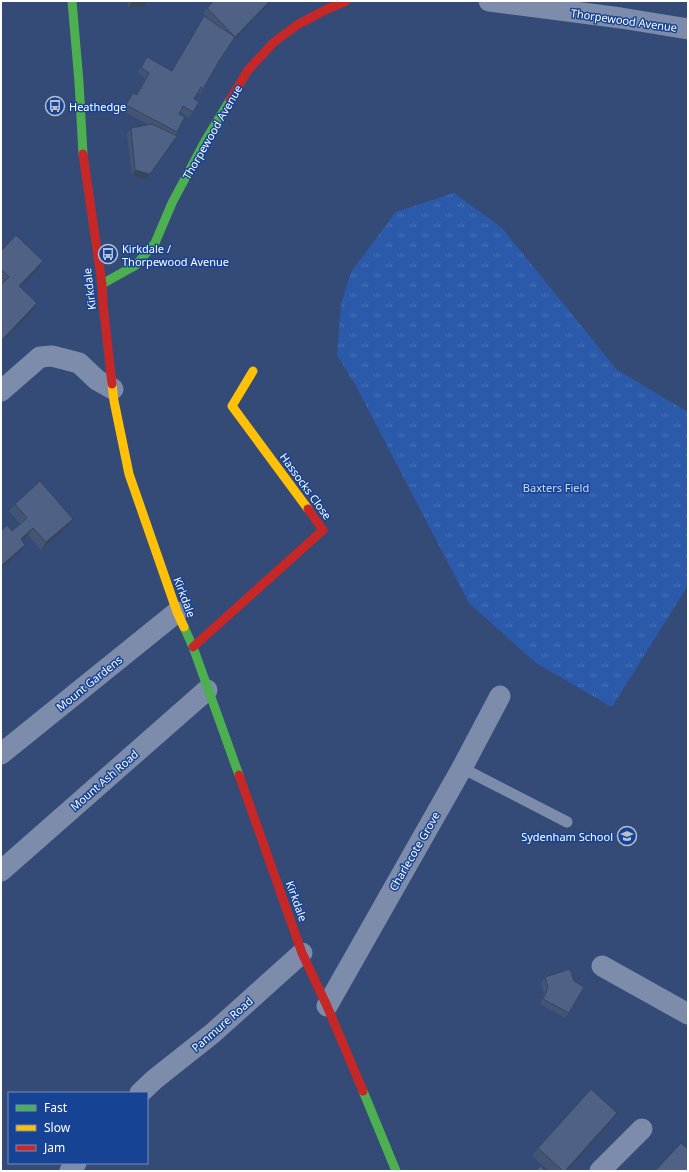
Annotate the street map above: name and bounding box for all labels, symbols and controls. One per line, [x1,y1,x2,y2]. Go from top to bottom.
street label: Thorpewood Avenue [570,5,678,35]
street label: Thorpewood Avenue [179,82,245,182]
bus stop icon: Heathedge [44,95,66,117]
place label: Heathedge [69,99,126,114]
place label: Kirkdale / Thorpewood Avenue [122,241,229,269]
bus stop icon: Kirkdale / Thorpewood Avenue [97,243,119,265]
street label: Kirkdale [79,267,99,311]
street label: Hassocks Close [277,450,335,522]
park label: Baxters Field [523,480,589,495]
street label: Kirkdale [170,575,200,619]
street label: Mount Gardens [53,652,125,714]
street label: Mount Ash Road [67,746,141,814]
street label: Charlecote Grove [385,809,443,893]
school or university icon: Sydenham School [616,825,638,847]
place label: Sydenham School [521,829,613,844]
street label: Kirkdale [283,879,311,923]
street label: Panmure Road [188,993,256,1055]
legend [8,1092,148,1164]
text: Fast [44,1099,68,1116]
text: Slow [44,1119,71,1136]
text: Jam [43,1139,65,1156]

